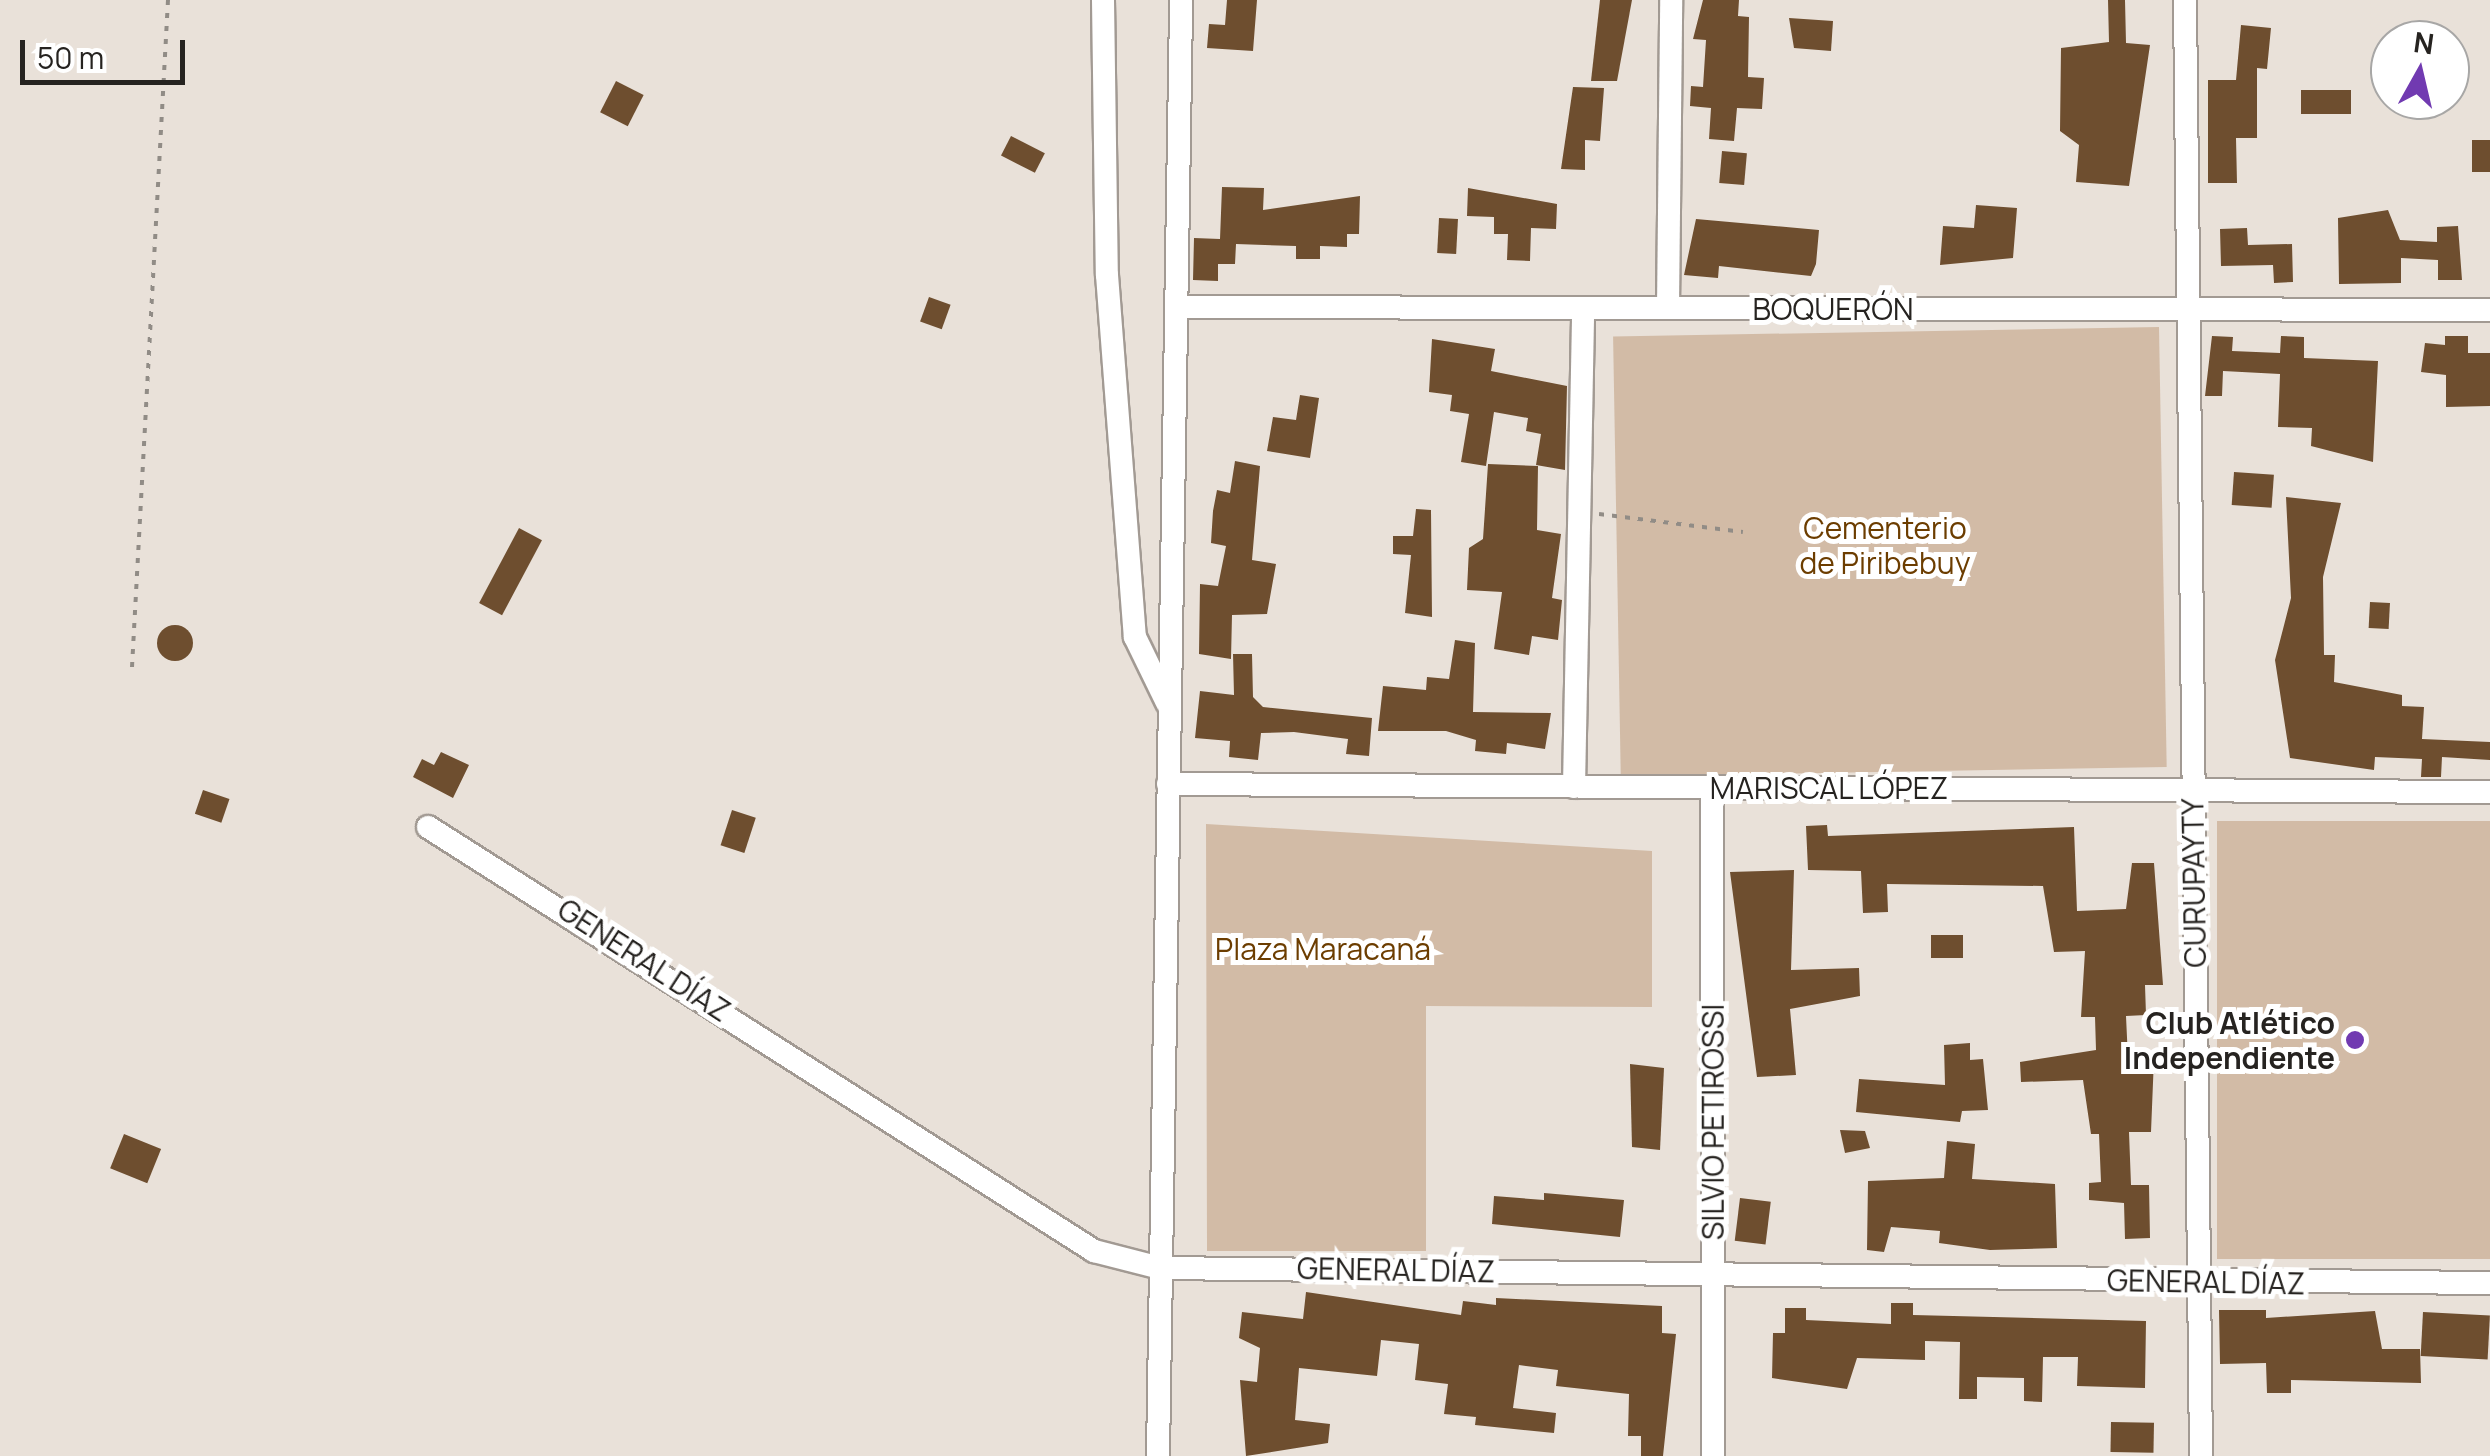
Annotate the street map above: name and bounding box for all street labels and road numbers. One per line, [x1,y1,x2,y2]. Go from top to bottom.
street label: BOQUERÓN [1752,291,1914,327]
street label: MARISCAL LÓPEZ [1709,770,1949,806]
street label: CURUPAYTY [2175,798,2213,968]
street label: GENERAL DÍAZ [550,891,738,1029]
street label: SILVIO PETIROSSI [1695,1004,1731,1240]
street label: GENERAL DÍAZ [1296,1250,1496,1290]
street label: GENERAL DÍAZ [2106,1262,2306,1302]

